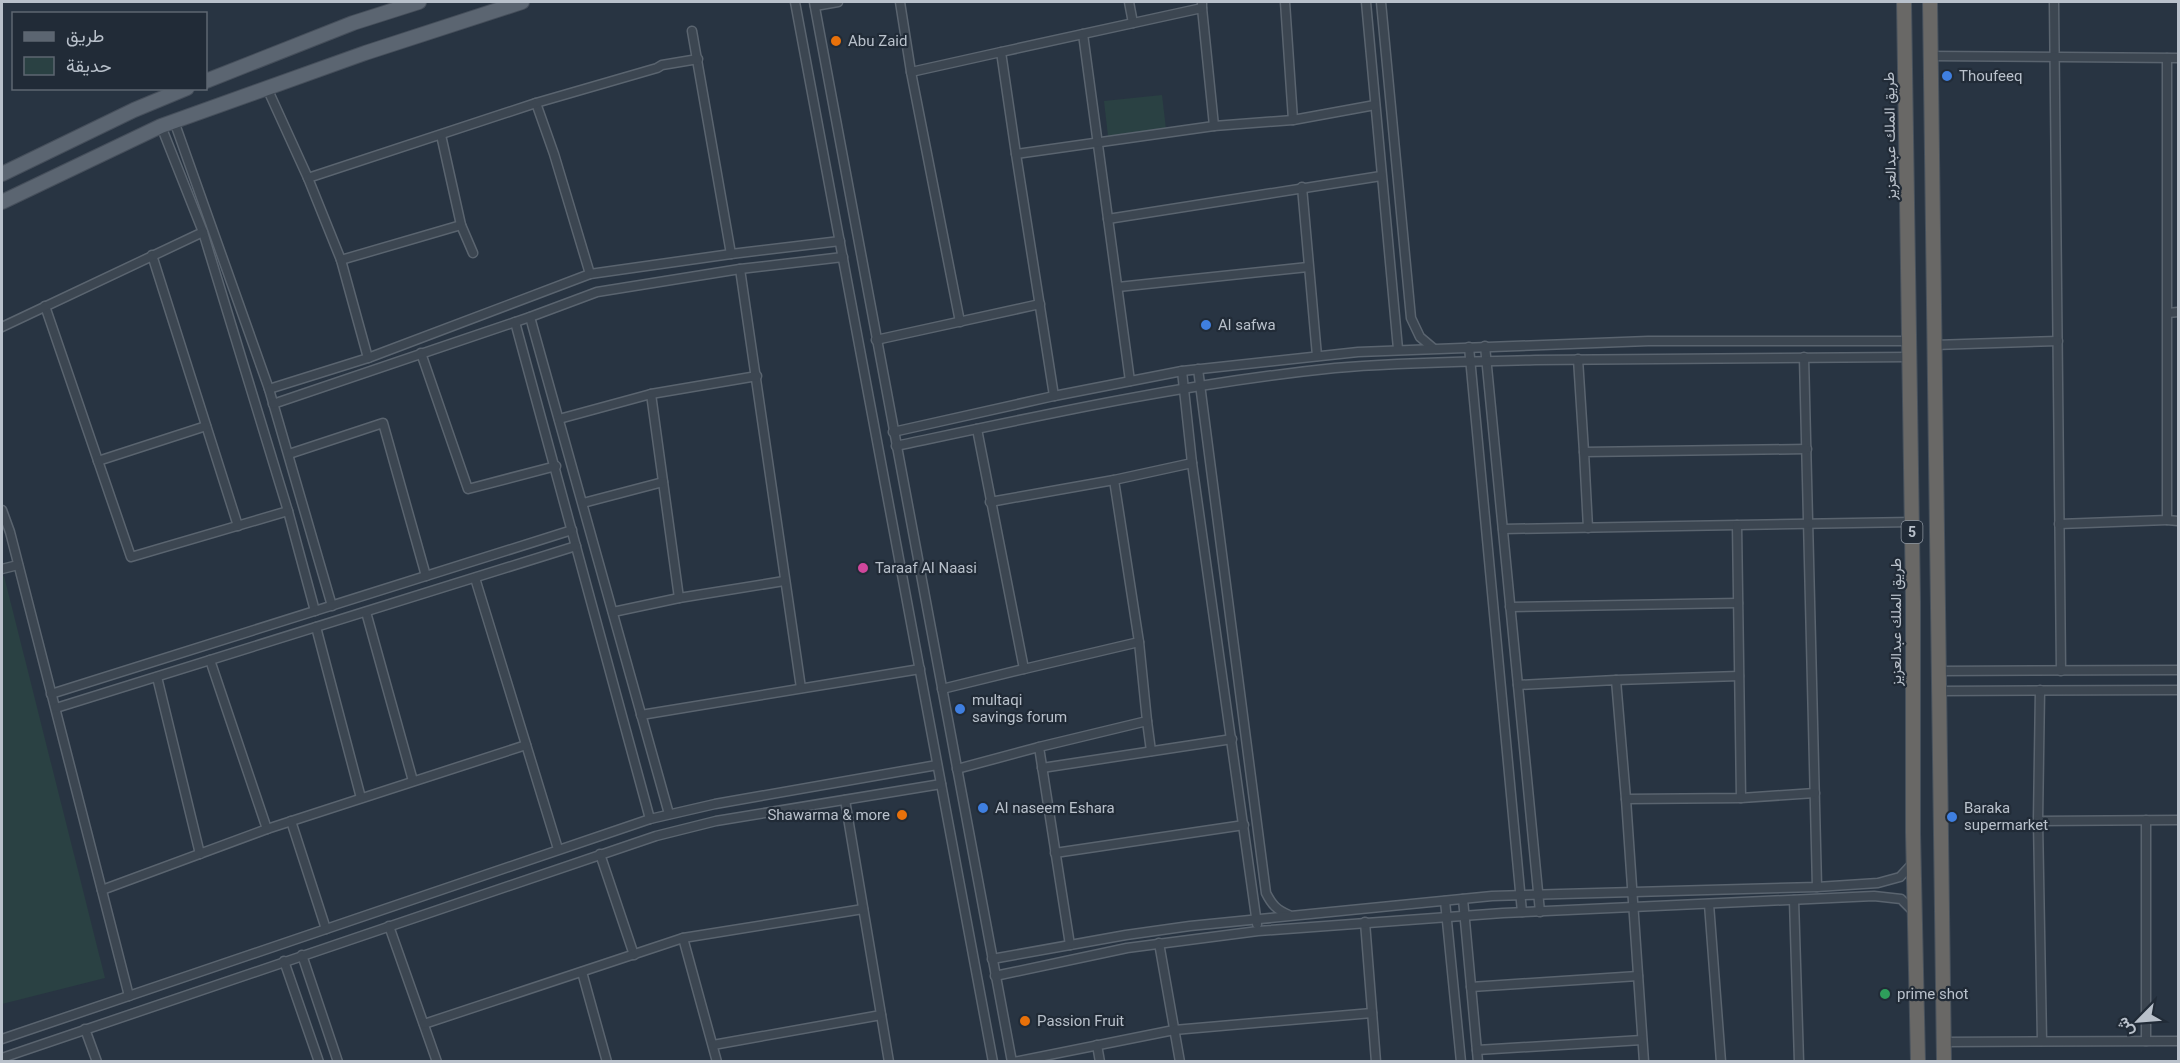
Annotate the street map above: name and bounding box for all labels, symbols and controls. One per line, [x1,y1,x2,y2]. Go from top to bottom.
legend [12,12,207,90]
text: طريق [66,25,104,47]
place label: Abu Zaid [848,32,907,50]
marker: Abu Zaid [829,34,843,48]
text: حديقة [66,55,112,76]
place label: Thoufeeq [1959,67,2023,85]
marker: Thoufeeq [1940,69,1954,83]
street label: طريق الملك عبدالعزيز [1880,72,1901,201]
place label: Al safwa [1218,316,1276,334]
marker: Al safwa [1199,318,1213,332]
road number: 5 [1902,521,1922,543]
street label: طريق الملك عبدالعزيز [1887,558,1906,687]
place label: Taraaf Al Naasi [875,559,977,577]
marker: Taraaf Al Naasi [856,561,870,575]
place label: multaqi savings forum [972,691,1067,726]
marker: multaqi savings forum [953,702,967,716]
place label: Al naseem Eshara [995,799,1115,817]
place label: Baraka supermarket [1964,799,2048,834]
marker: Al naseem Eshara [976,801,990,815]
place label: Shawarma & more [767,806,890,824]
marker: Shawarma & more [895,808,909,822]
marker: Baraka supermarket [1945,810,1959,824]
place label: prime shot [1897,985,1969,1003]
marker: prime shot [1878,987,1892,1001]
north arrow [2108,991,2168,1051]
place label: Passion Fruit [1037,1012,1124,1030]
marker: Passion Fruit [1018,1014,1032,1028]
text: ش [2112,1014,2138,1040]

